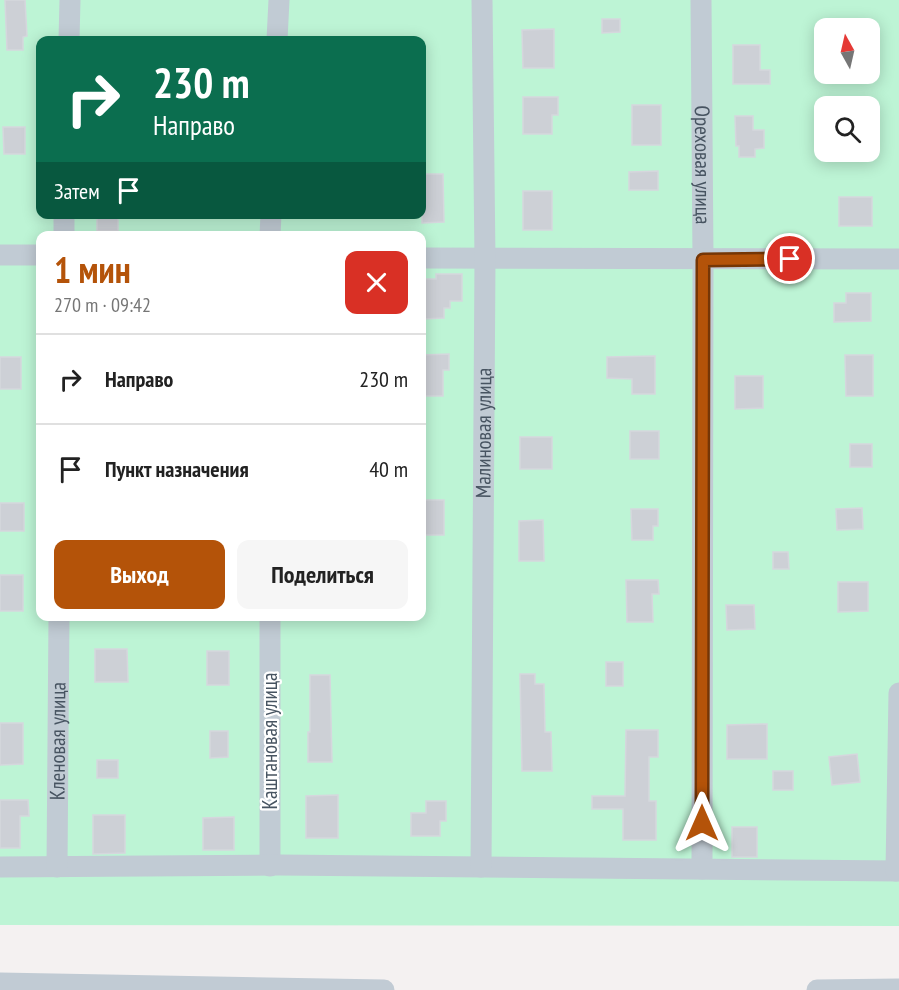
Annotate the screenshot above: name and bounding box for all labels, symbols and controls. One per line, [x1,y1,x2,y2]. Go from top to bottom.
north arrow [814,18,880,84]
map controls [814,18,880,162]
text: 230 m [153,55,250,110]
icon: right [54,60,132,138]
button: search [814,96,880,162]
street label: Ореховая улица [689,105,717,225]
text: Направо [153,108,235,142]
icon: arrive [112,174,145,207]
text: Затем [54,177,100,205]
pin [764,233,815,284]
icon: arrive [773,242,806,275]
text: 1 мин [54,246,131,293]
button: close [345,251,408,314]
text: 270 m · 09:42 [54,292,151,318]
icon: right [54,363,87,396]
text: Направо [105,365,173,393]
text: 230 m [359,365,408,393]
street label: Малиновая улица [469,368,497,498]
icon: arrive [54,453,87,486]
text: Пункт назначения [105,455,249,483]
text: 40 m [369,455,408,483]
button: Выход [54,540,225,609]
button: Поделиться [237,540,408,609]
street label: Каштановая улица [256,673,283,809]
street label: Кленовая улица [44,682,71,800]
position arrow [670,791,734,855]

